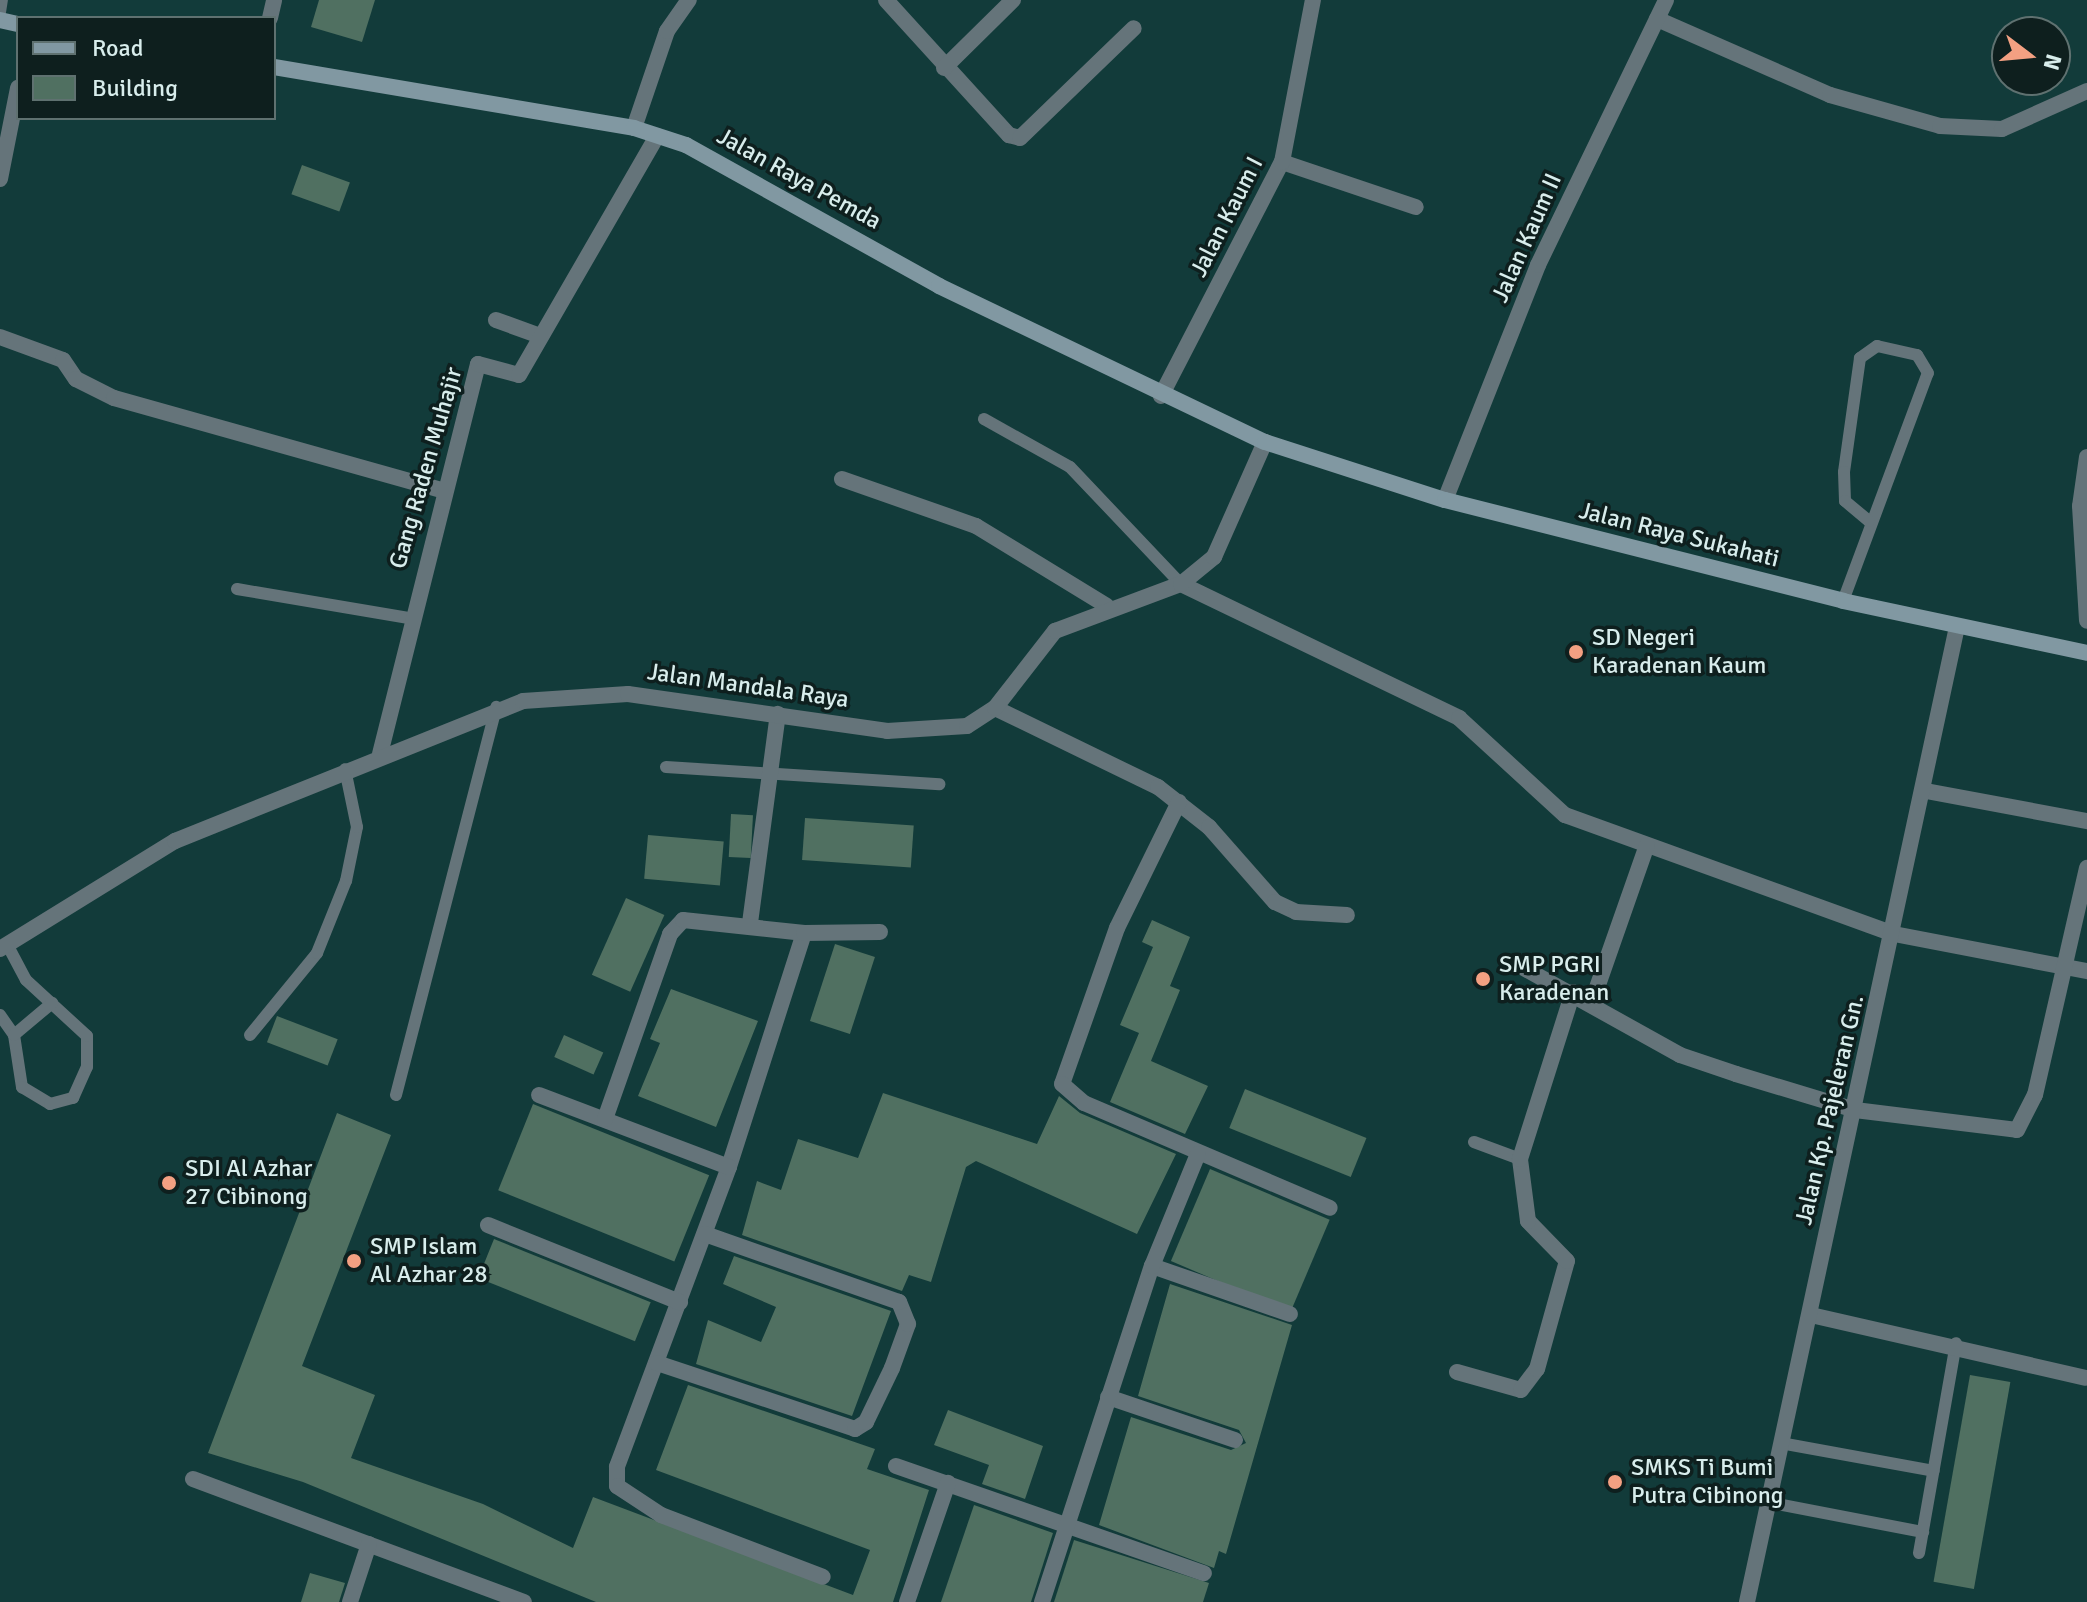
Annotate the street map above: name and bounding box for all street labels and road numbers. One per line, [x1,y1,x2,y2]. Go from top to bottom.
street label: Jalan Raya Pemda [712,122,886,236]
street label: Jalan Kaum I [1184,152,1270,282]
street label: Jalan Kaum II [1486,169,1568,307]
street label: Gang Raden Muhajir [384,364,468,572]
street label: Jalan Raya Sukahati [1576,496,1782,574]
street label: Jalan Mandala Raya [645,658,851,714]
street label: Jalan Kp. Pajeleran Gn. [1789,992,1871,1228]

